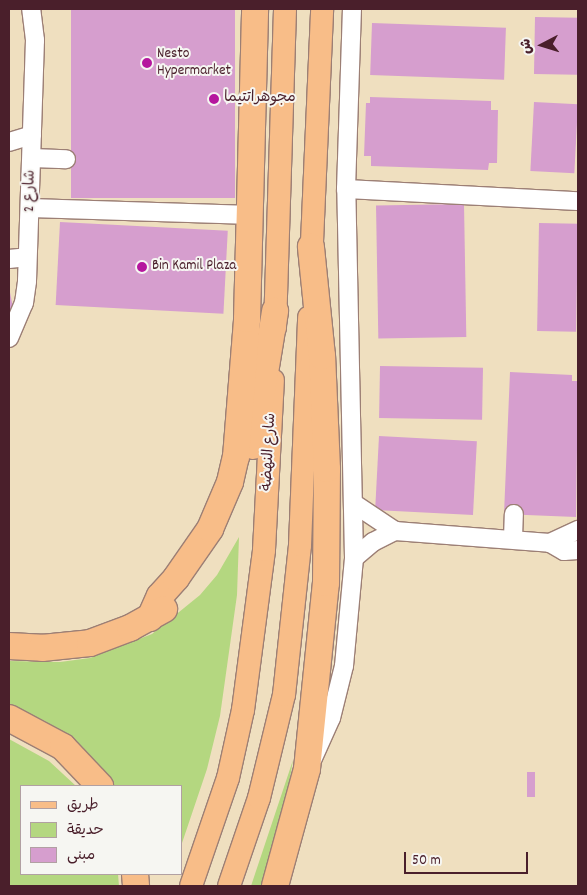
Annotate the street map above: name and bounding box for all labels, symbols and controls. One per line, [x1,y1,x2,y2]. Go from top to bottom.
north arrow [517,20,567,70]
text: ش [516,38,538,55]
place label: Nesto Hypermarket [157,45,231,80]
marker: Nesto Hypermarket [141,57,153,69]
place label: مجوهراتتيما [224,90,296,108]
marker: مجوهراتتيما [208,93,220,105]
street label: شارع 2 [22,170,40,212]
place label: Bin Kamil Plaza [152,258,236,276]
marker: Bin Kamil Plaza [136,261,148,273]
street label: شارع النهضة [259,413,281,491]
legend [20,785,182,875]
text: طريق [67,795,99,817]
text: حديقة [67,820,104,842]
scale bar [407,842,531,874]
text: مبنى [67,845,95,867]
text: 50 m [412,850,441,872]

